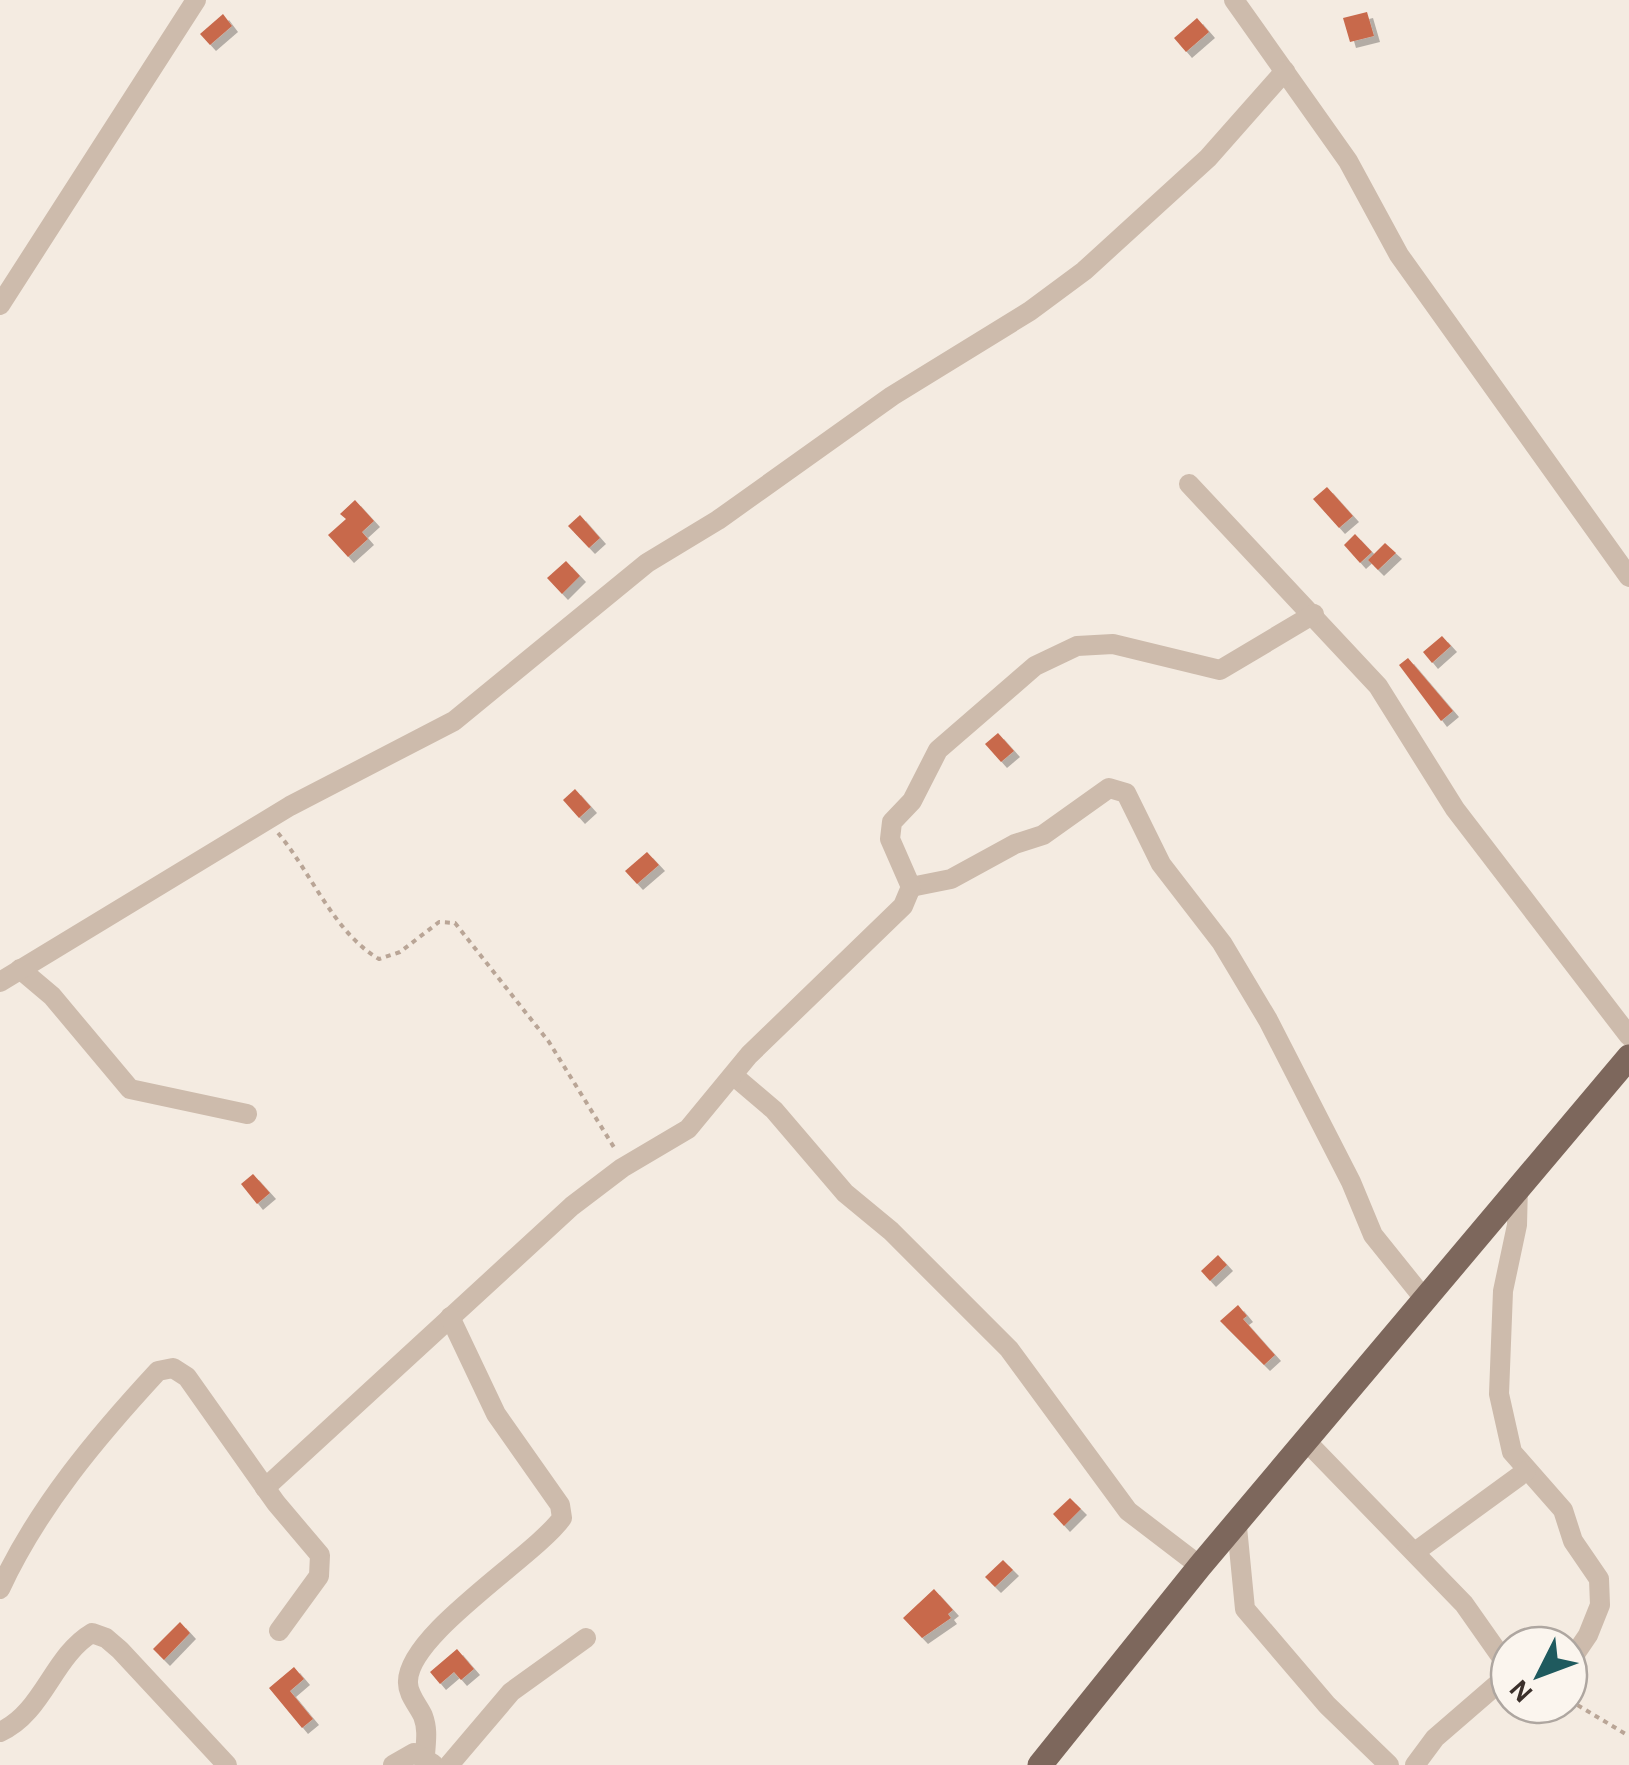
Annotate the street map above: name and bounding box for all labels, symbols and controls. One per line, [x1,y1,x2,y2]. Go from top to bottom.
north arrow [1489,1625,1589,1725]
text: N [1505,1674,1539,1707]

